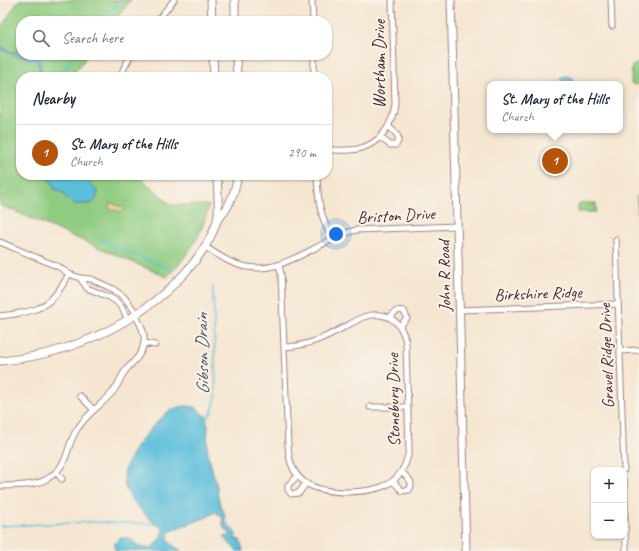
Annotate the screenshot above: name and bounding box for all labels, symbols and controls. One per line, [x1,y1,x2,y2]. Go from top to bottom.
search box [16,16,332,60]
street label: Wortham Drive [369,18,390,108]
icon: search [30,27,52,49]
text: Search here [62,29,123,48]
popup [487,81,623,133]
text: Nearby [32,88,75,109]
text: St. Mary of the Hills [501,90,609,109]
text: Church [501,109,534,125]
text: St. Mary of the Hills [70,135,177,154]
text: 1 [42,145,48,161]
text: 290 m [288,145,316,161]
pin: 1 [542,146,568,176]
text: Church [70,154,103,170]
street label: Briston Drive [357,203,437,228]
your location [326,224,346,244]
street label: John R Road [433,238,456,313]
street label: Birkshire Ridge [494,281,584,306]
street label: Gravel Ridge Drive [594,302,619,409]
water label: Gibson Drain [190,311,214,395]
street label: Stonebury Drive [382,352,405,447]
map controls [591,467,627,539]
button: + [591,467,627,503]
button: − [591,503,627,539]

